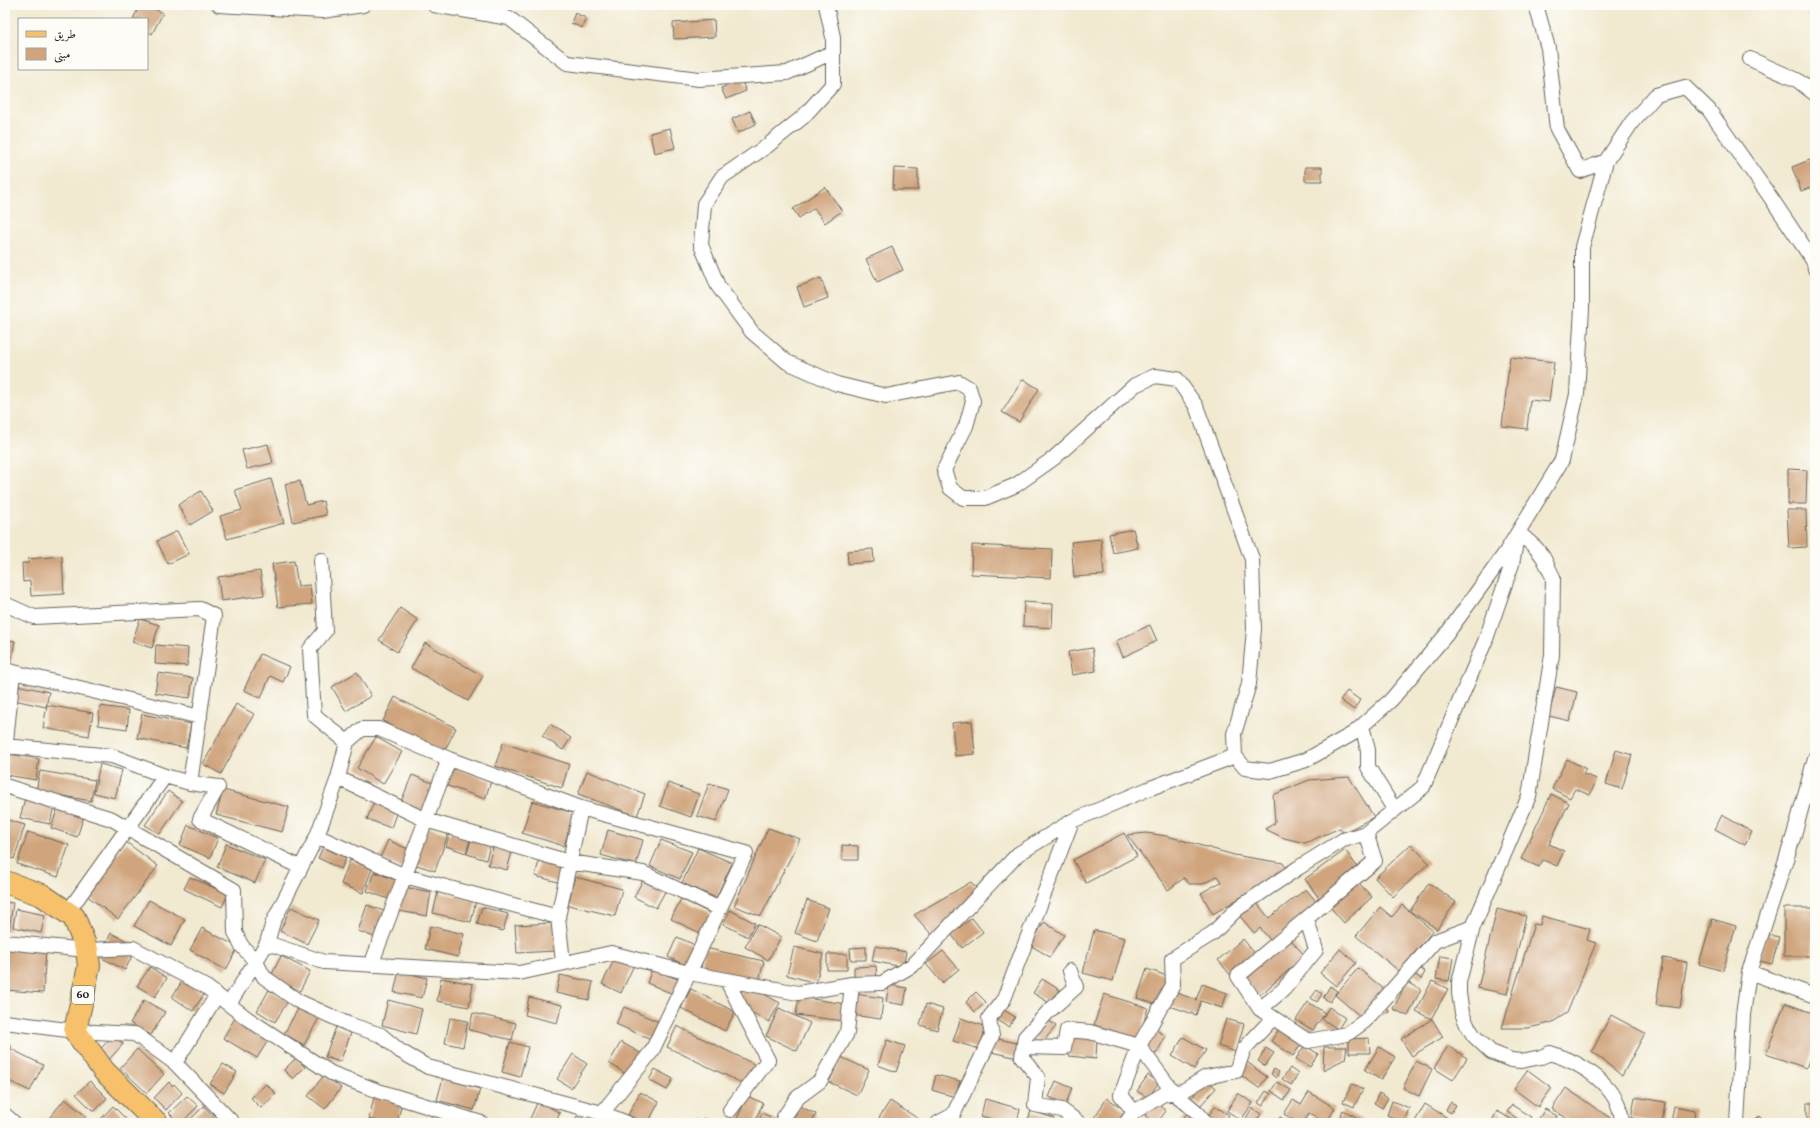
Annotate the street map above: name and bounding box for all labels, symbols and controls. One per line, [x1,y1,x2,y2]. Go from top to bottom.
legend [18,18,148,70]
text: طريق [54,27,76,43]
text: مبنى [54,47,70,63]
road number: 60 [72,986,94,1004]

